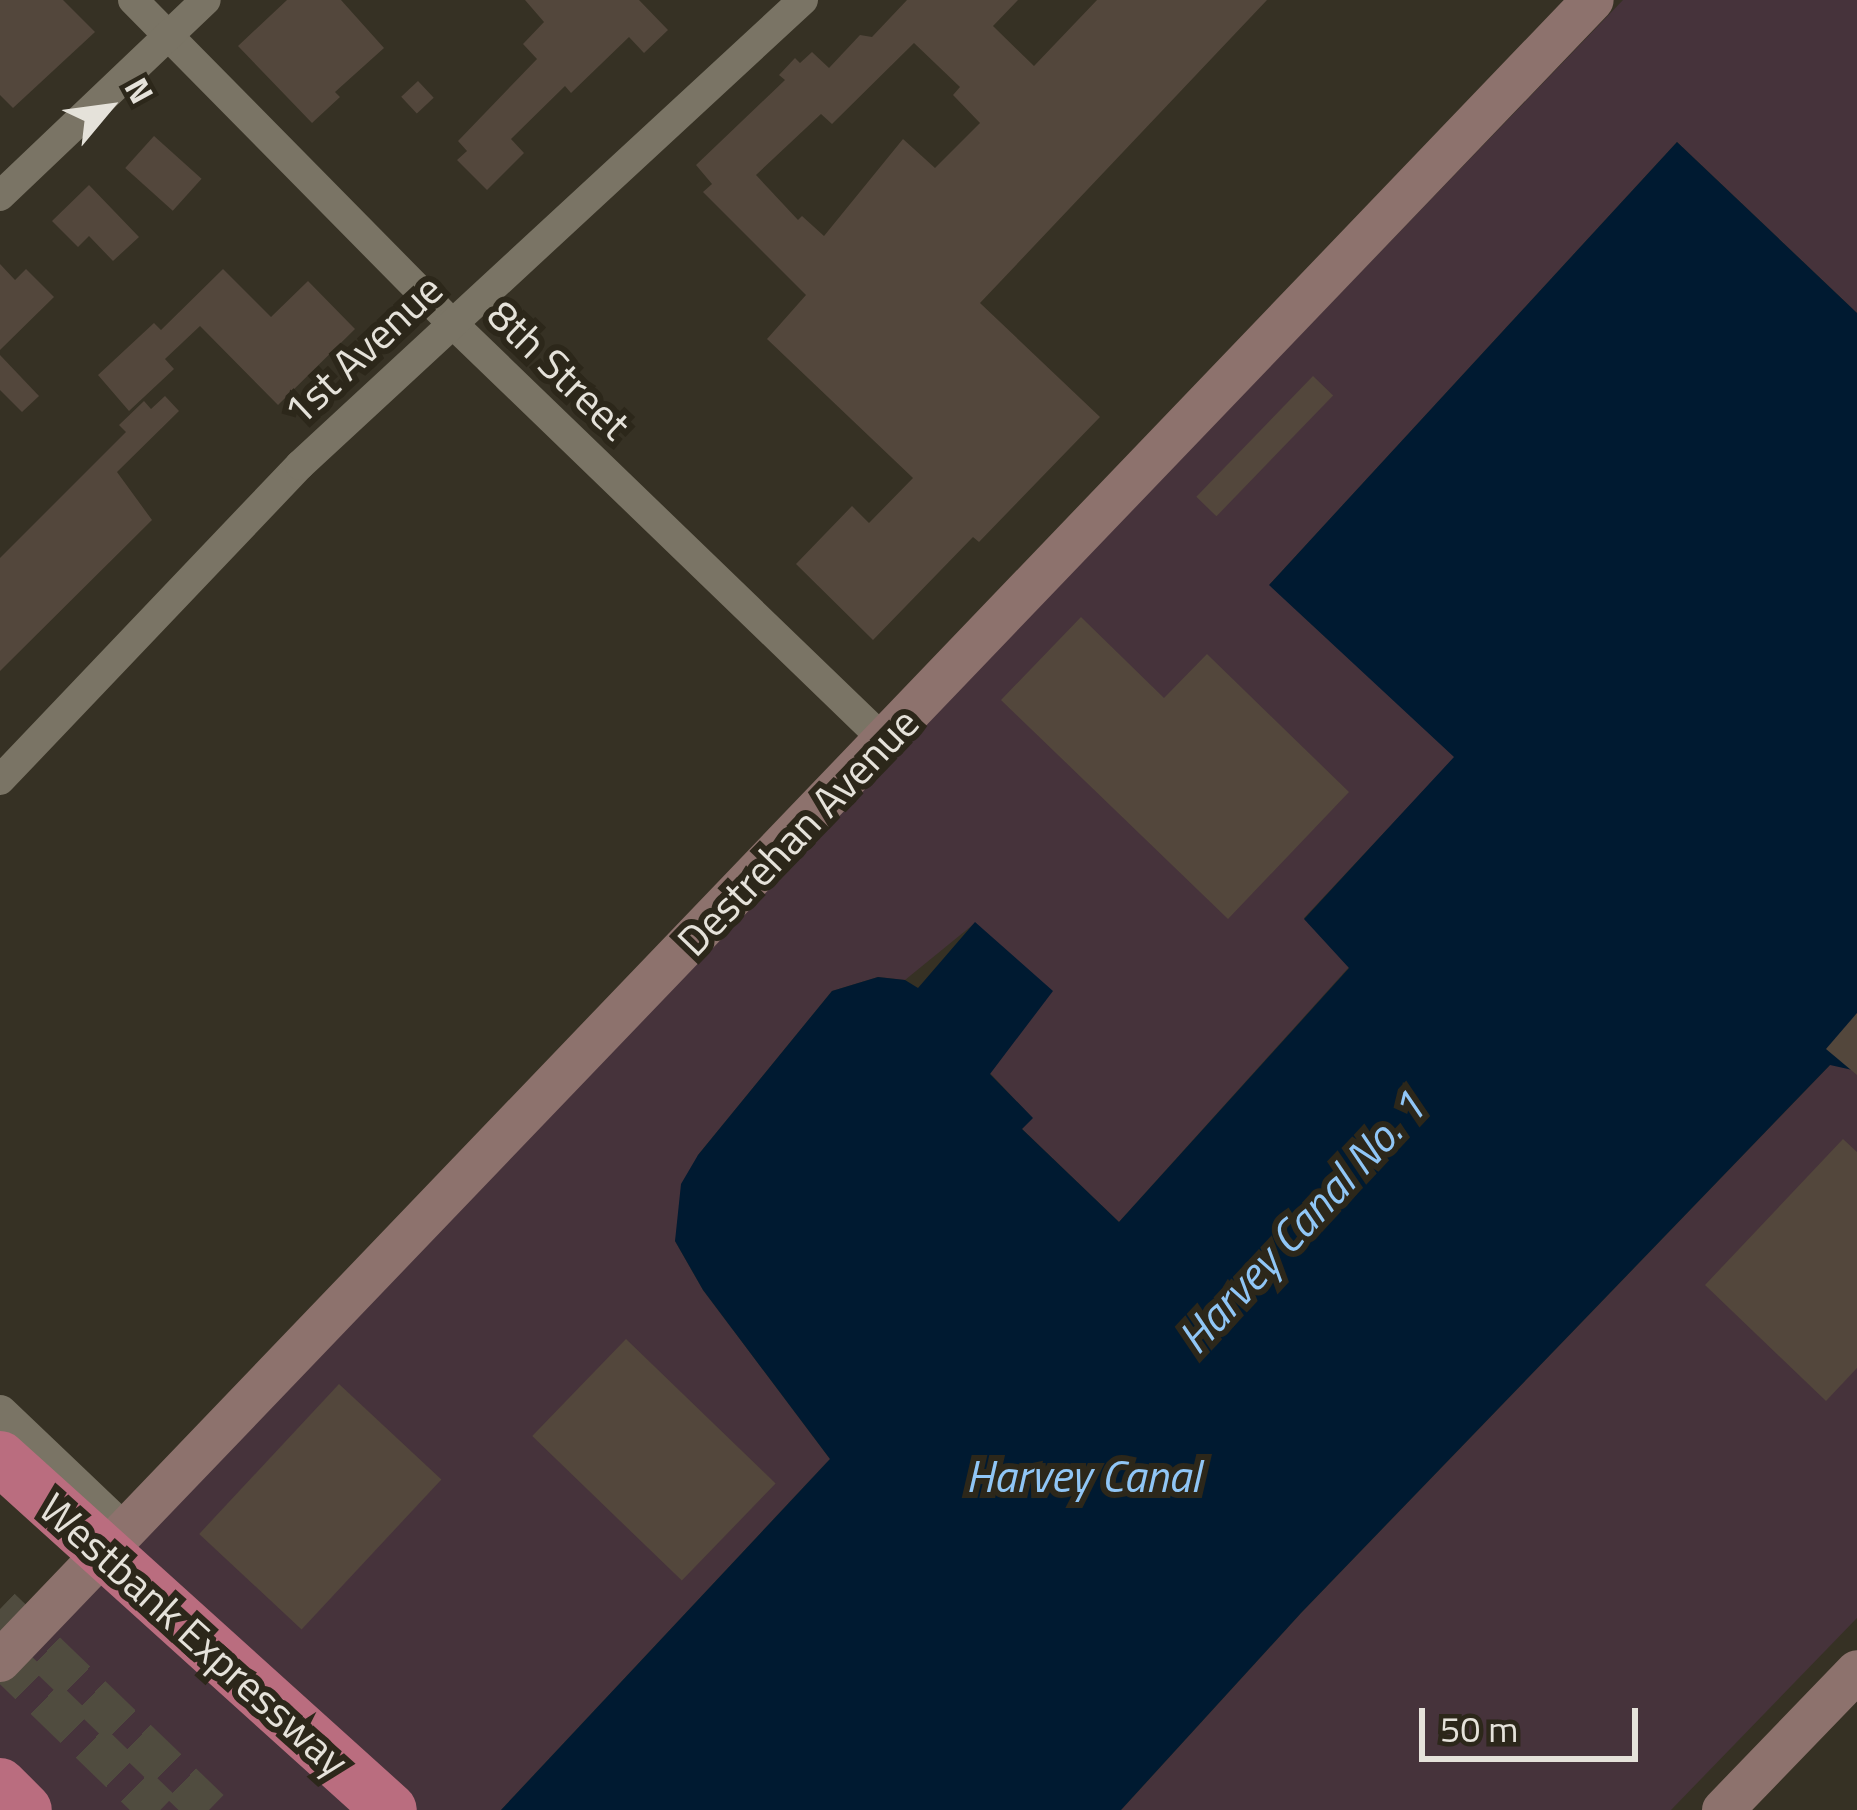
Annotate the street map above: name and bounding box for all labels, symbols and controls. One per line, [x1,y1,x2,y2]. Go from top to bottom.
north arrow [48,48,168,168]
text: N [112,68,167,113]
street label: 1st Avenue [272,263,452,435]
street label: 8th Street [478,289,642,449]
street label: Destrehan Avenue [666,697,928,965]
water label: Harvey Canal No. 1 [1166,1080,1436,1364]
water label: Harvey Canal [966,1449,1200,1503]
street label: Westbank Expressway [30,1482,360,1786]
scale bar [1425,1684,1644,1758]
text: 50 m [1440,1701,1518,1756]

